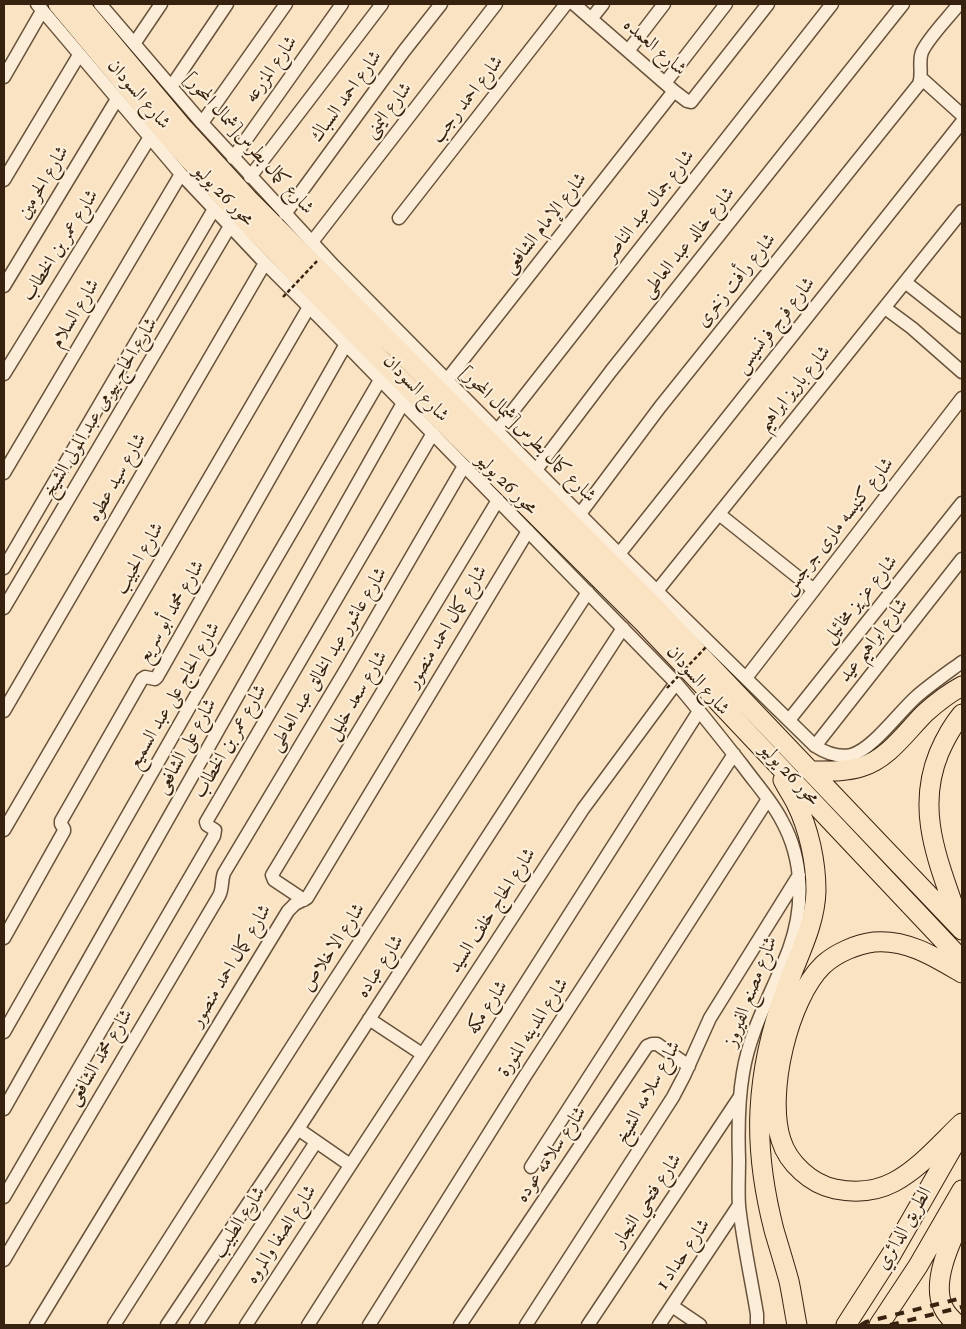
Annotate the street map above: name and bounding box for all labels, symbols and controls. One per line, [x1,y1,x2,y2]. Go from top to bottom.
street label: شارع العمده [618,14,690,82]
street label: شارع المزرعه [241,32,303,108]
street label: شارع احمد السباك [306,47,388,147]
street label: شارع احمد رجب [427,52,509,148]
street label: شارع السودان [101,55,175,135]
street label: شارع كمال بطرس[شمال المحور] [178,68,318,220]
street label: شارع اليمنى [360,79,418,143]
street label: شارع الحرمين [13,142,75,224]
street label: شارع جمال عبد الناصر [600,146,700,266]
street label: محور 26 يوليو [188,160,258,232]
street label: شارع الإمام الشافعى [499,169,593,279]
street label: شارع خالد عبد العاطى [637,183,741,303]
street label: شارع عمر بن الخطاب [18,186,104,306]
street label: شارع رأفت زخرى [692,229,782,333]
street label: شارع فرج فرنسيس [731,273,821,379]
street label: شارع السلام [46,275,106,353]
street label: شارع الحاج بيومى عبد المولى الشيخ [38,314,164,502]
street label: شارع باريز ابراهيم [754,342,836,436]
street label: شارع السودان [377,350,453,428]
street label: شارع كمال بطرس[شمال المحور] [454,362,600,508]
street label: شارع سيد عطوه [84,430,152,526]
street label: محور 26 يوليو [471,450,541,520]
street label: شارع كنيسه مارى جرجس [778,454,900,600]
street label: شارع الحبيب [110,519,170,599]
street label: شارع عزيز مخائيل [819,551,903,649]
street label: شارع محمد أبو سريع [133,557,211,667]
street label: شارع كمال احمد منصور [403,562,493,692]
street label: شارع عاشور عبد الخالق عبد العاطى [265,564,393,756]
street label: شارع ابراهيم عيد [834,595,914,687]
street label: شارع الحاج على عبد السميع [124,619,226,773]
street label: شارع السودان [660,641,734,721]
street label: شارع سعد خليل [323,647,393,745]
street label: شارع عمر بن الخطاب [189,681,273,803]
street label: شارع على الشافعى [151,695,223,799]
street label: محور 26 يوليو [754,739,824,811]
street label: شارع الحاج خلف السيد [444,844,542,978]
street label: شارع الاخلاص [297,899,371,997]
street label: شارع كمال احمد منصور [187,901,277,1031]
street label: شارع عباده [352,931,410,1003]
street label: شارع مصنع الفيروز [721,934,783,1050]
street label: شارع المدينه المنورة [494,974,574,1082]
street label: شارع مكه [462,977,514,1039]
street label: شارع محمد الشافعى [63,1006,139,1110]
street label: شارع سلامه الشيخ [611,1037,687,1149]
street label: شارع سلامه عوده [512,1103,592,1207]
street label: شارع فتحي النجار [608,1150,688,1252]
street label: شارع الصفا والمروه [242,1181,322,1289]
street label: شارع الطبيب [208,1183,272,1263]
street label: الطريق الدائري [872,1184,938,1274]
street label: شارع حداد 1 [652,1215,716,1295]

